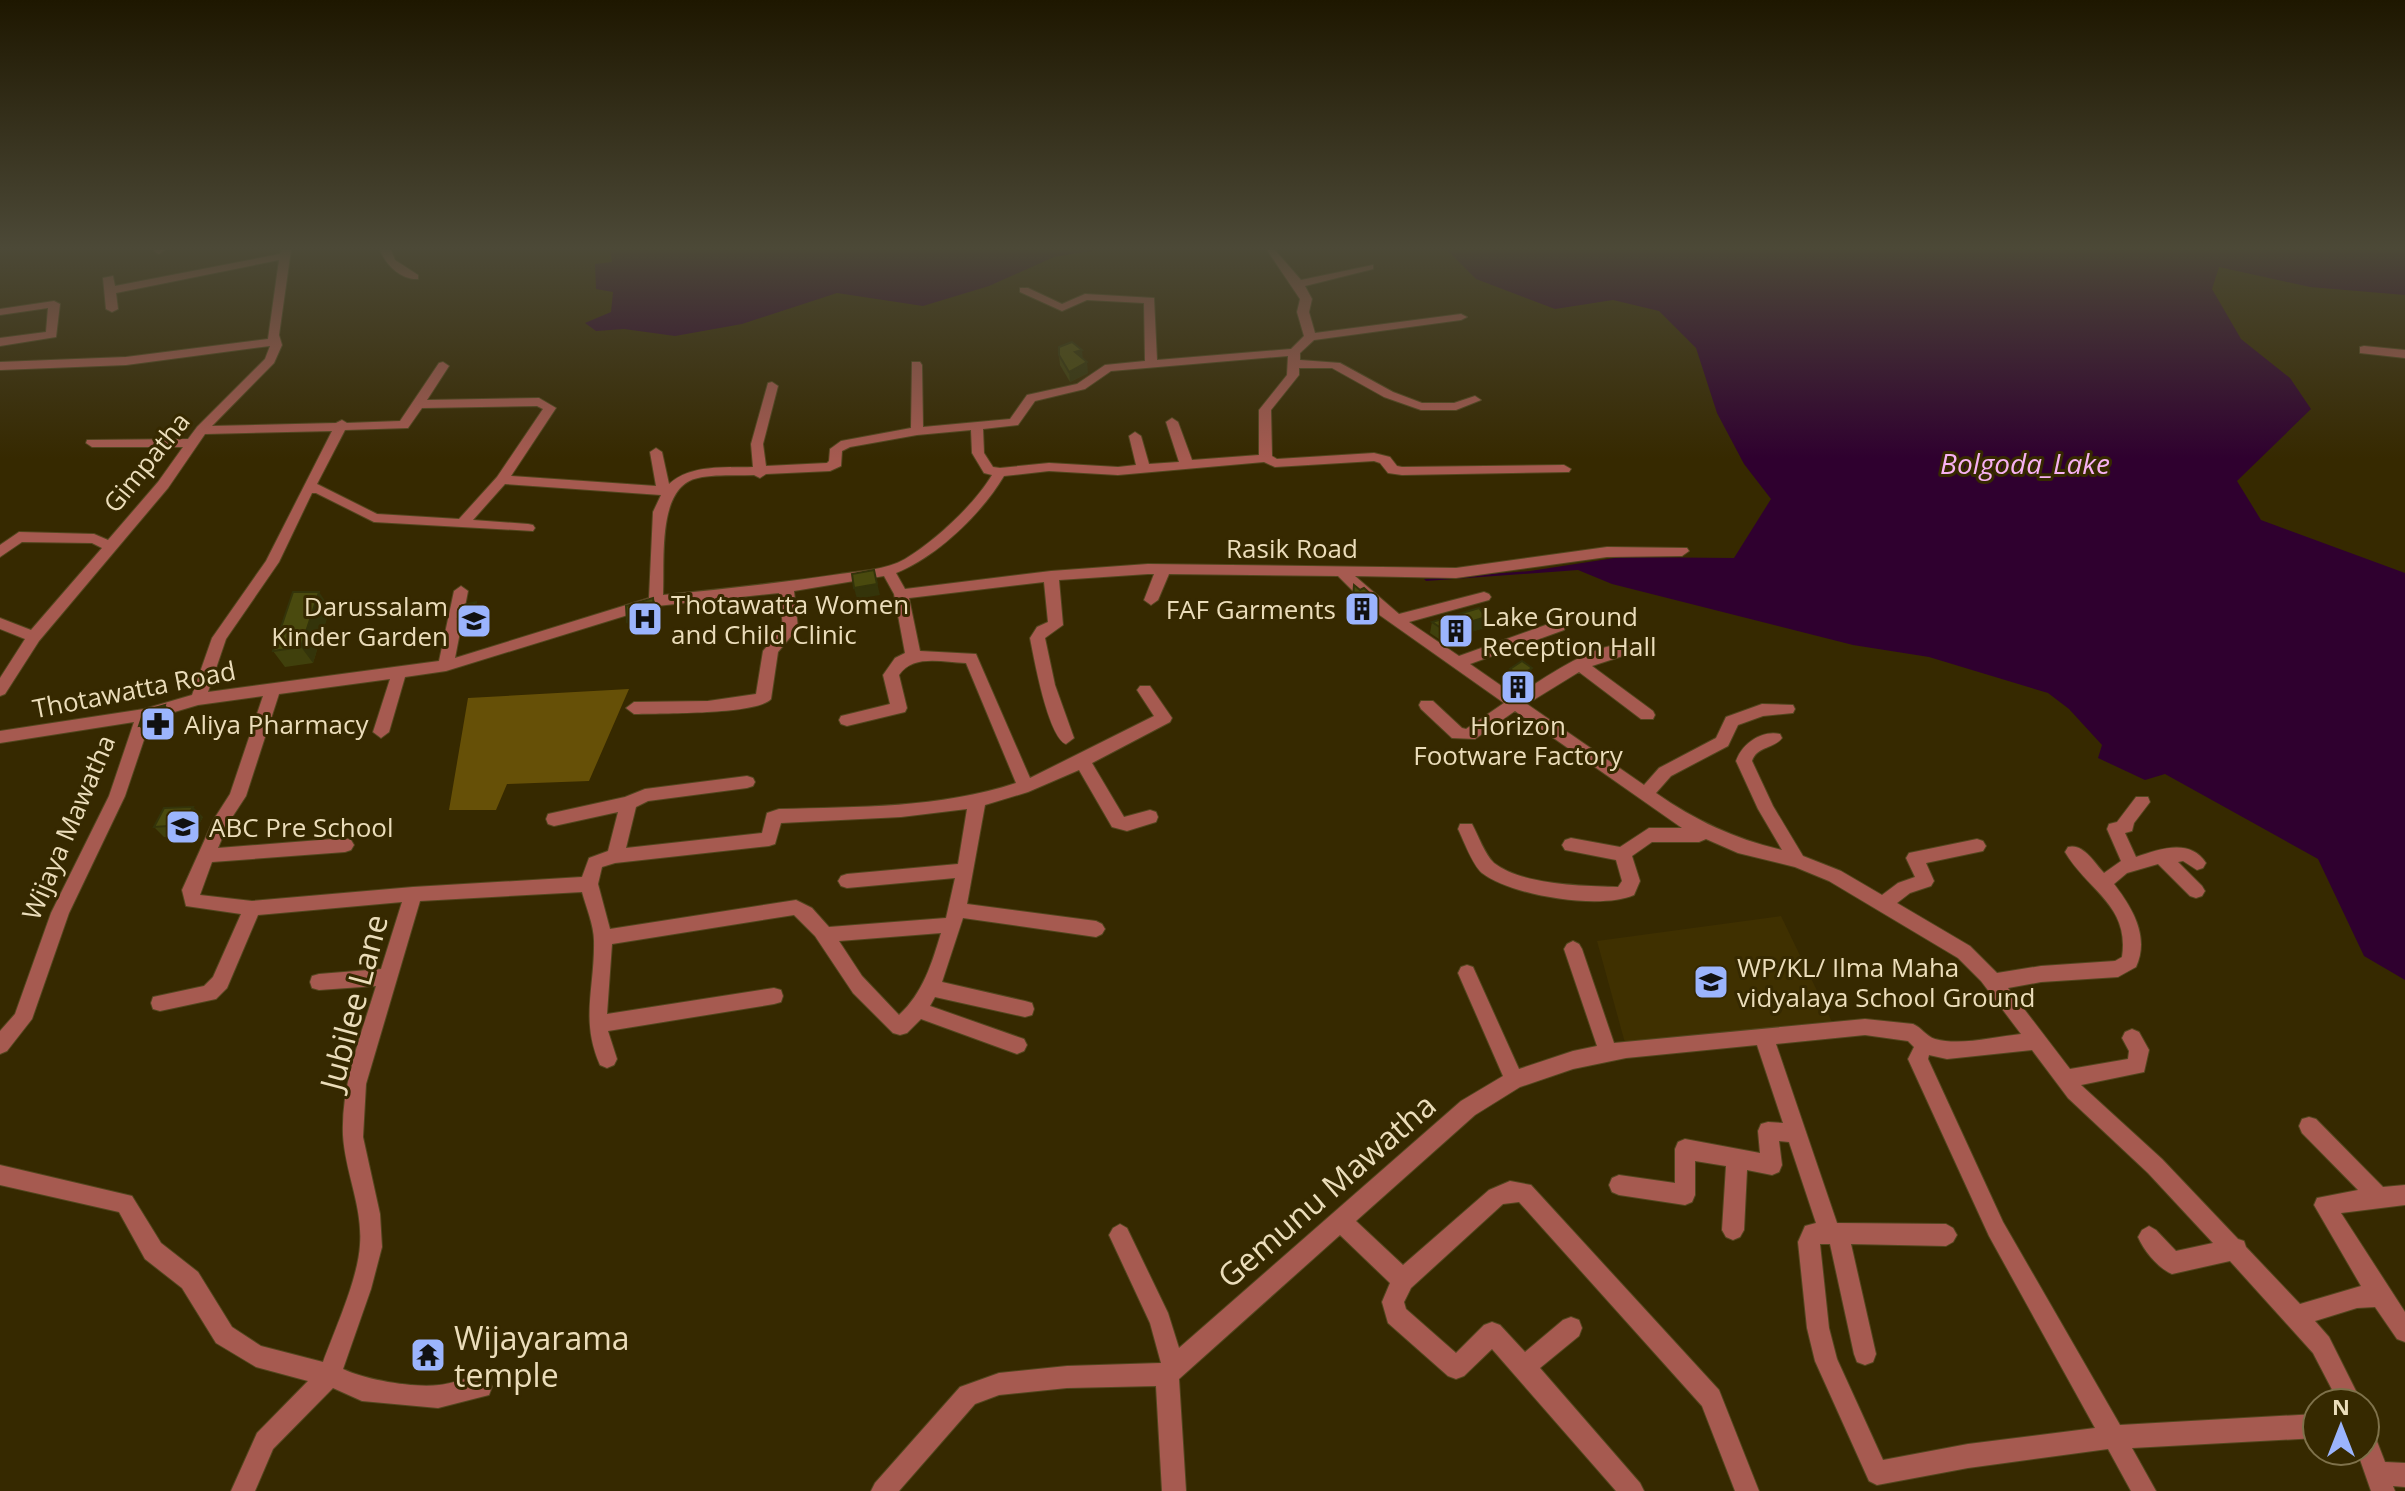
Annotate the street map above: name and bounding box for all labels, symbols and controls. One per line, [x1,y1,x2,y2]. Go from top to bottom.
street label: Gimpatha [94,404,198,520]
water label: Bolgoda_Lake [1940,444,2110,482]
street label: Rasik Road [1226,530,1358,566]
place label: Thotawatta Women and Child Clinic [671,586,909,652]
place label: Darussalam Kinder Garden [271,588,448,654]
building icon: FAF Garments [1343,590,1381,628]
place label: FAF Garments [1166,591,1336,627]
place label: Lake Ground Reception Hall [1482,598,1657,664]
hospital icon: Thotawatta Women and Child Clinic [626,600,664,638]
school or university icon: Darussalam Kinder Garden [455,602,493,640]
building icon: Lake Ground Reception Hall [1437,612,1475,650]
street label: Thotawatta Road [29,652,239,726]
building icon: Horizon Footware Factory [1499,668,1537,706]
pharmacy icon: Aliya Pharmacy [139,705,177,743]
place label: Aliya Pharmacy [184,706,369,742]
place label: Horizon Footware Factory [1413,707,1624,773]
street label: Wijaya Mawatha [13,729,123,925]
school or university icon: ABC Pre School [164,808,202,846]
place label: ABC Pre School [209,809,394,845]
street label: Jubilee Lane [308,909,397,1098]
place label: WP/KL/ Ilma Maha vidyalaya School Ground [1737,949,2035,1015]
school or university icon: WP/KL/ Ilma Maha vidyalaya School Ground [1692,963,1730,1001]
street label: Gemunu Mawatha [1208,1083,1444,1297]
place label: Wijayarama temple [454,1316,630,1396]
temple icon: Wijayarama temple [409,1336,447,1374]
north arrow [2301,1387,2381,1467]
text: N [2332,1391,2350,1421]

